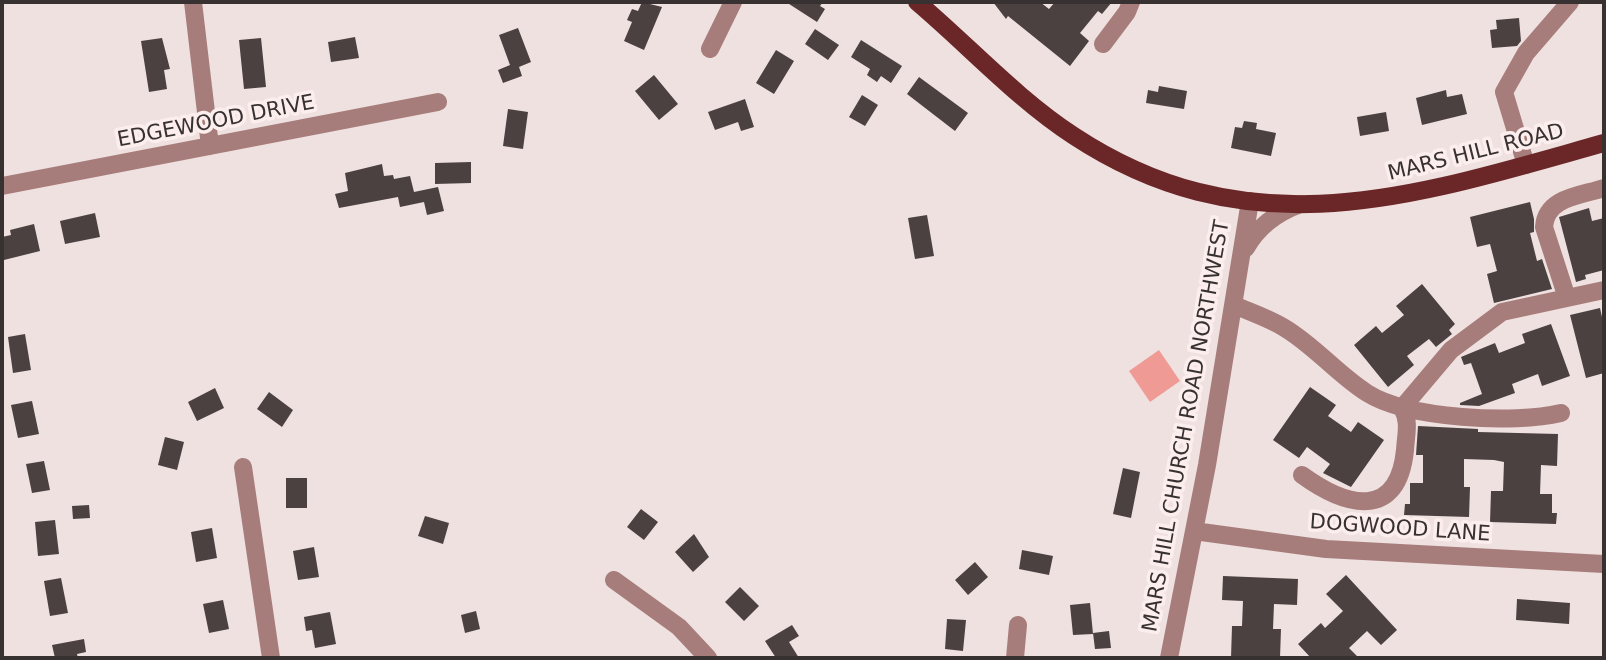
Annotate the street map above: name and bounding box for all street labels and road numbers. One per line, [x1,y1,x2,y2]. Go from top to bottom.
street label: EDGEWOOD DRIVE [115,91,317,153]
street label: MARS HILL ROAD [1385,119,1567,187]
street label: MARS HILL CHURCH ROAD NORTHWEST [1138,218,1236,634]
street label: DOGWOOD LANE [1309,510,1491,548]

